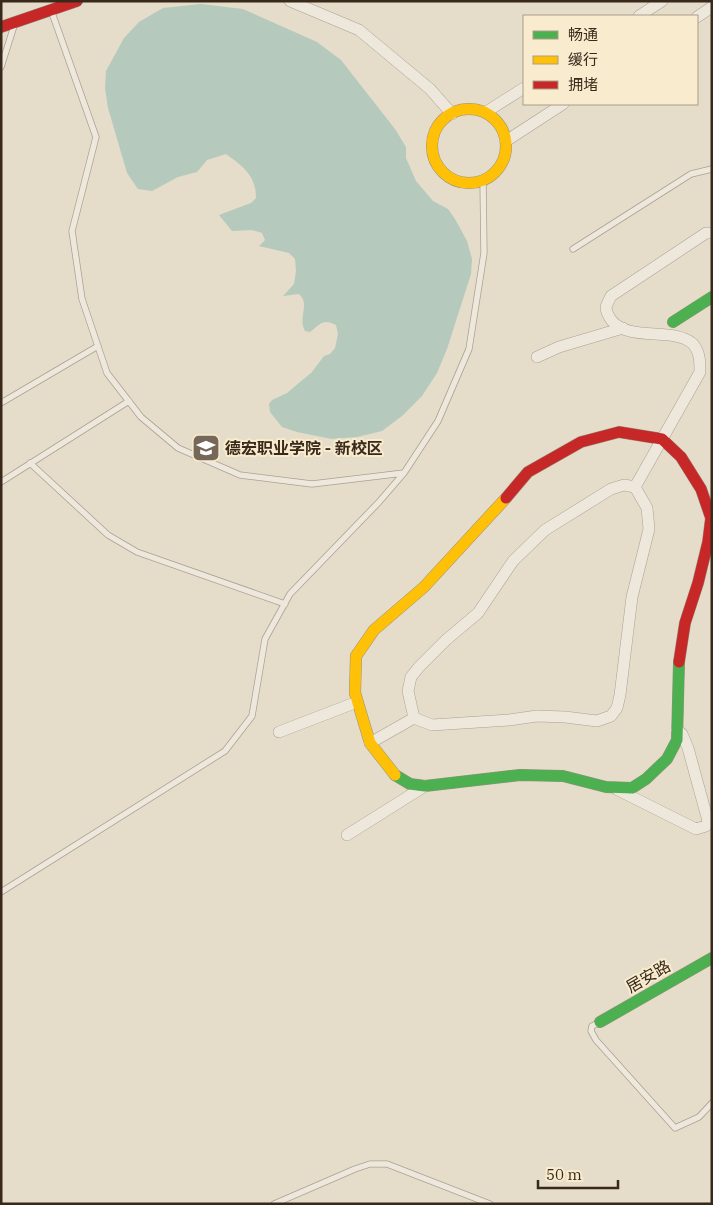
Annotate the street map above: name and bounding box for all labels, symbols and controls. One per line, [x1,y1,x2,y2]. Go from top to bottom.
legend [523,15,698,105]
text: 畅通 [568,25,598,44]
text: 缓行 [568,50,598,69]
text: 拥堵 [568,75,598,94]
school or university icon: 德宏职业学院 - 新校区 [191,433,221,463]
place label: 德宏职业学院 - 新校区 [225,438,383,458]
street label: 居安路 [622,955,674,997]
scale bar [538,1158,618,1190]
text: 50 m [546,1165,582,1184]

